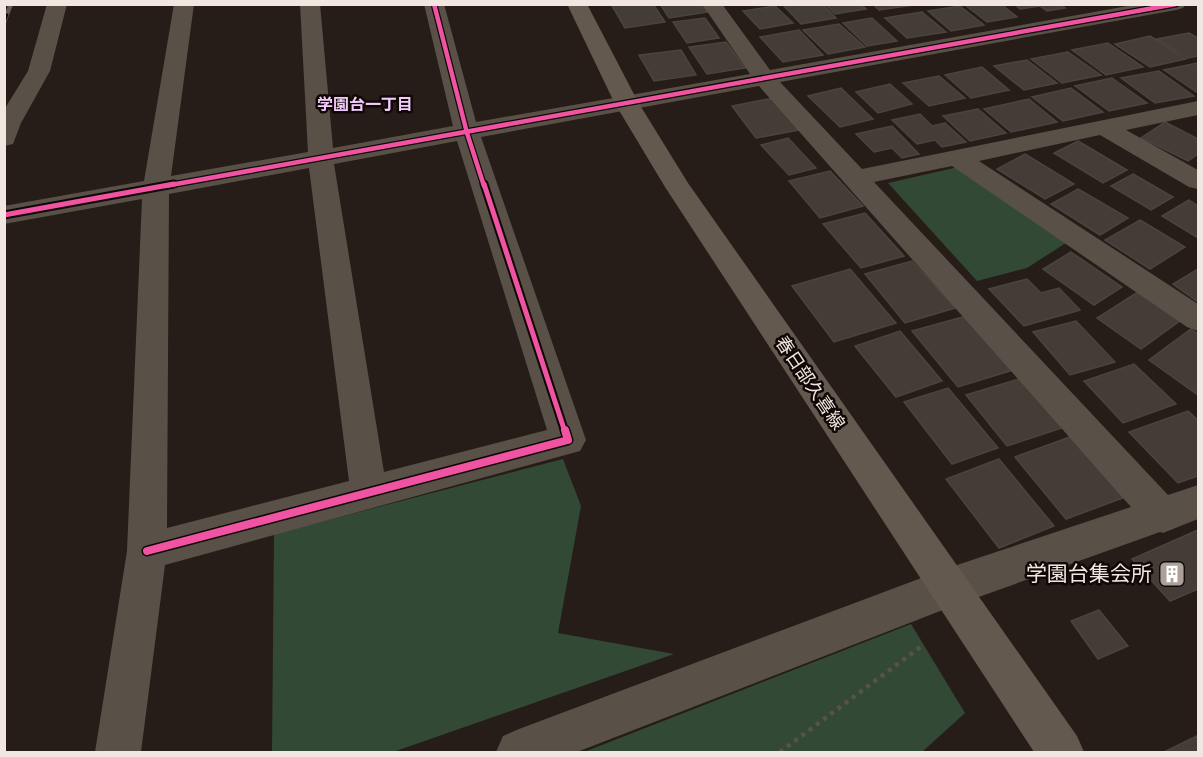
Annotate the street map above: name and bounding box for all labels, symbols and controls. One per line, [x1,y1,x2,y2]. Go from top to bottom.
district label: 学園台一丁目 [317,95,413,114]
street label: 春日部久喜線 [772,332,849,433]
building icon: 学園台集会所 [1157,559,1187,589]
place label: 学園台集会所 [1026,562,1152,586]

